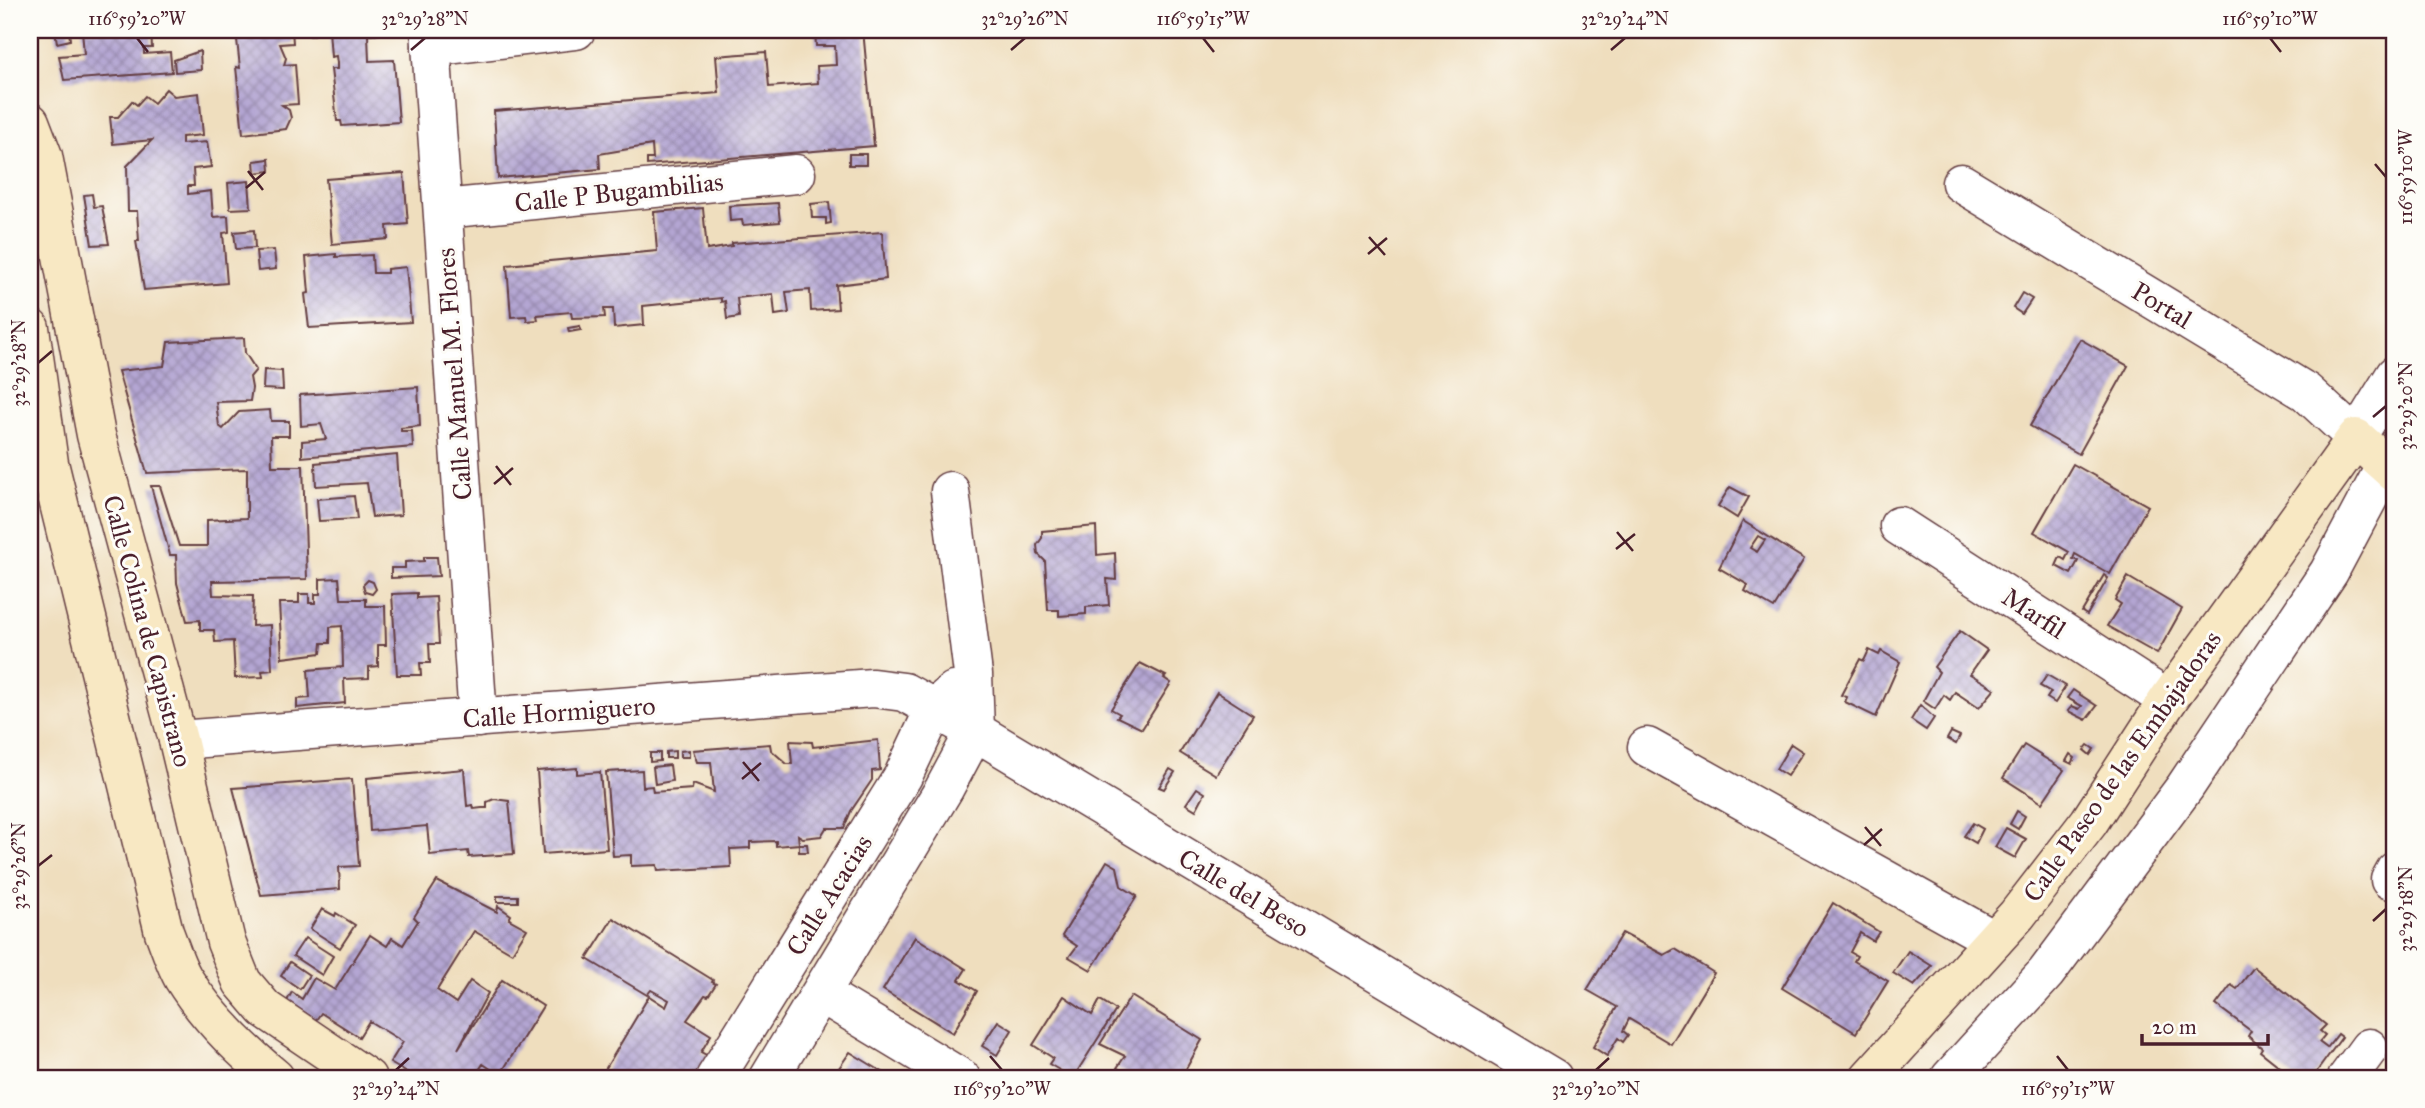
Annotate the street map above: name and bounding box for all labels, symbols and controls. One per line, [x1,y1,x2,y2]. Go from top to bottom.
text: 116°59'20"W [88,8,187,30]
text: 32°29'28"N [381,8,469,30]
text: 32°29'26"N [981,8,1069,30]
text: 116°59'15"W [1156,8,1251,30]
text: 32°29'24"N [1581,8,1669,30]
text: 116°59'10"W [2222,8,2319,30]
text: 116°59'10"W [2395,128,2417,225]
street label: Calle P Bugambilias [513,165,725,219]
street label: Calle Manuel M. Flores [429,247,479,501]
street label: Portal [2126,275,2198,335]
text: 32°29'28"N [8,319,30,407]
text: 32°29'20"N [2395,362,2417,450]
street label: Calle Colina de Capistrano [96,492,200,770]
street label: Marfil [1996,581,2072,645]
street label: Calle Paseo de las Embajadoras [2016,624,2228,908]
street label: Calle Hormiguero [461,689,657,735]
text: 32°29'26"N [8,822,30,910]
street label: Calle Acacias [779,828,879,962]
street label: Calle del Beso [1173,842,1315,944]
text: 32°29'18"N [2395,866,2417,952]
scale bar [2142,1003,2268,1047]
text: 20 m [2152,1014,2197,1040]
text: 32°29'24"N [352,1078,440,1100]
text: 116°59'20"W [953,1078,1052,1100]
text: 32°29'20"N [1552,1078,1640,1100]
text: 116°59'15"W [2021,1078,2116,1100]

